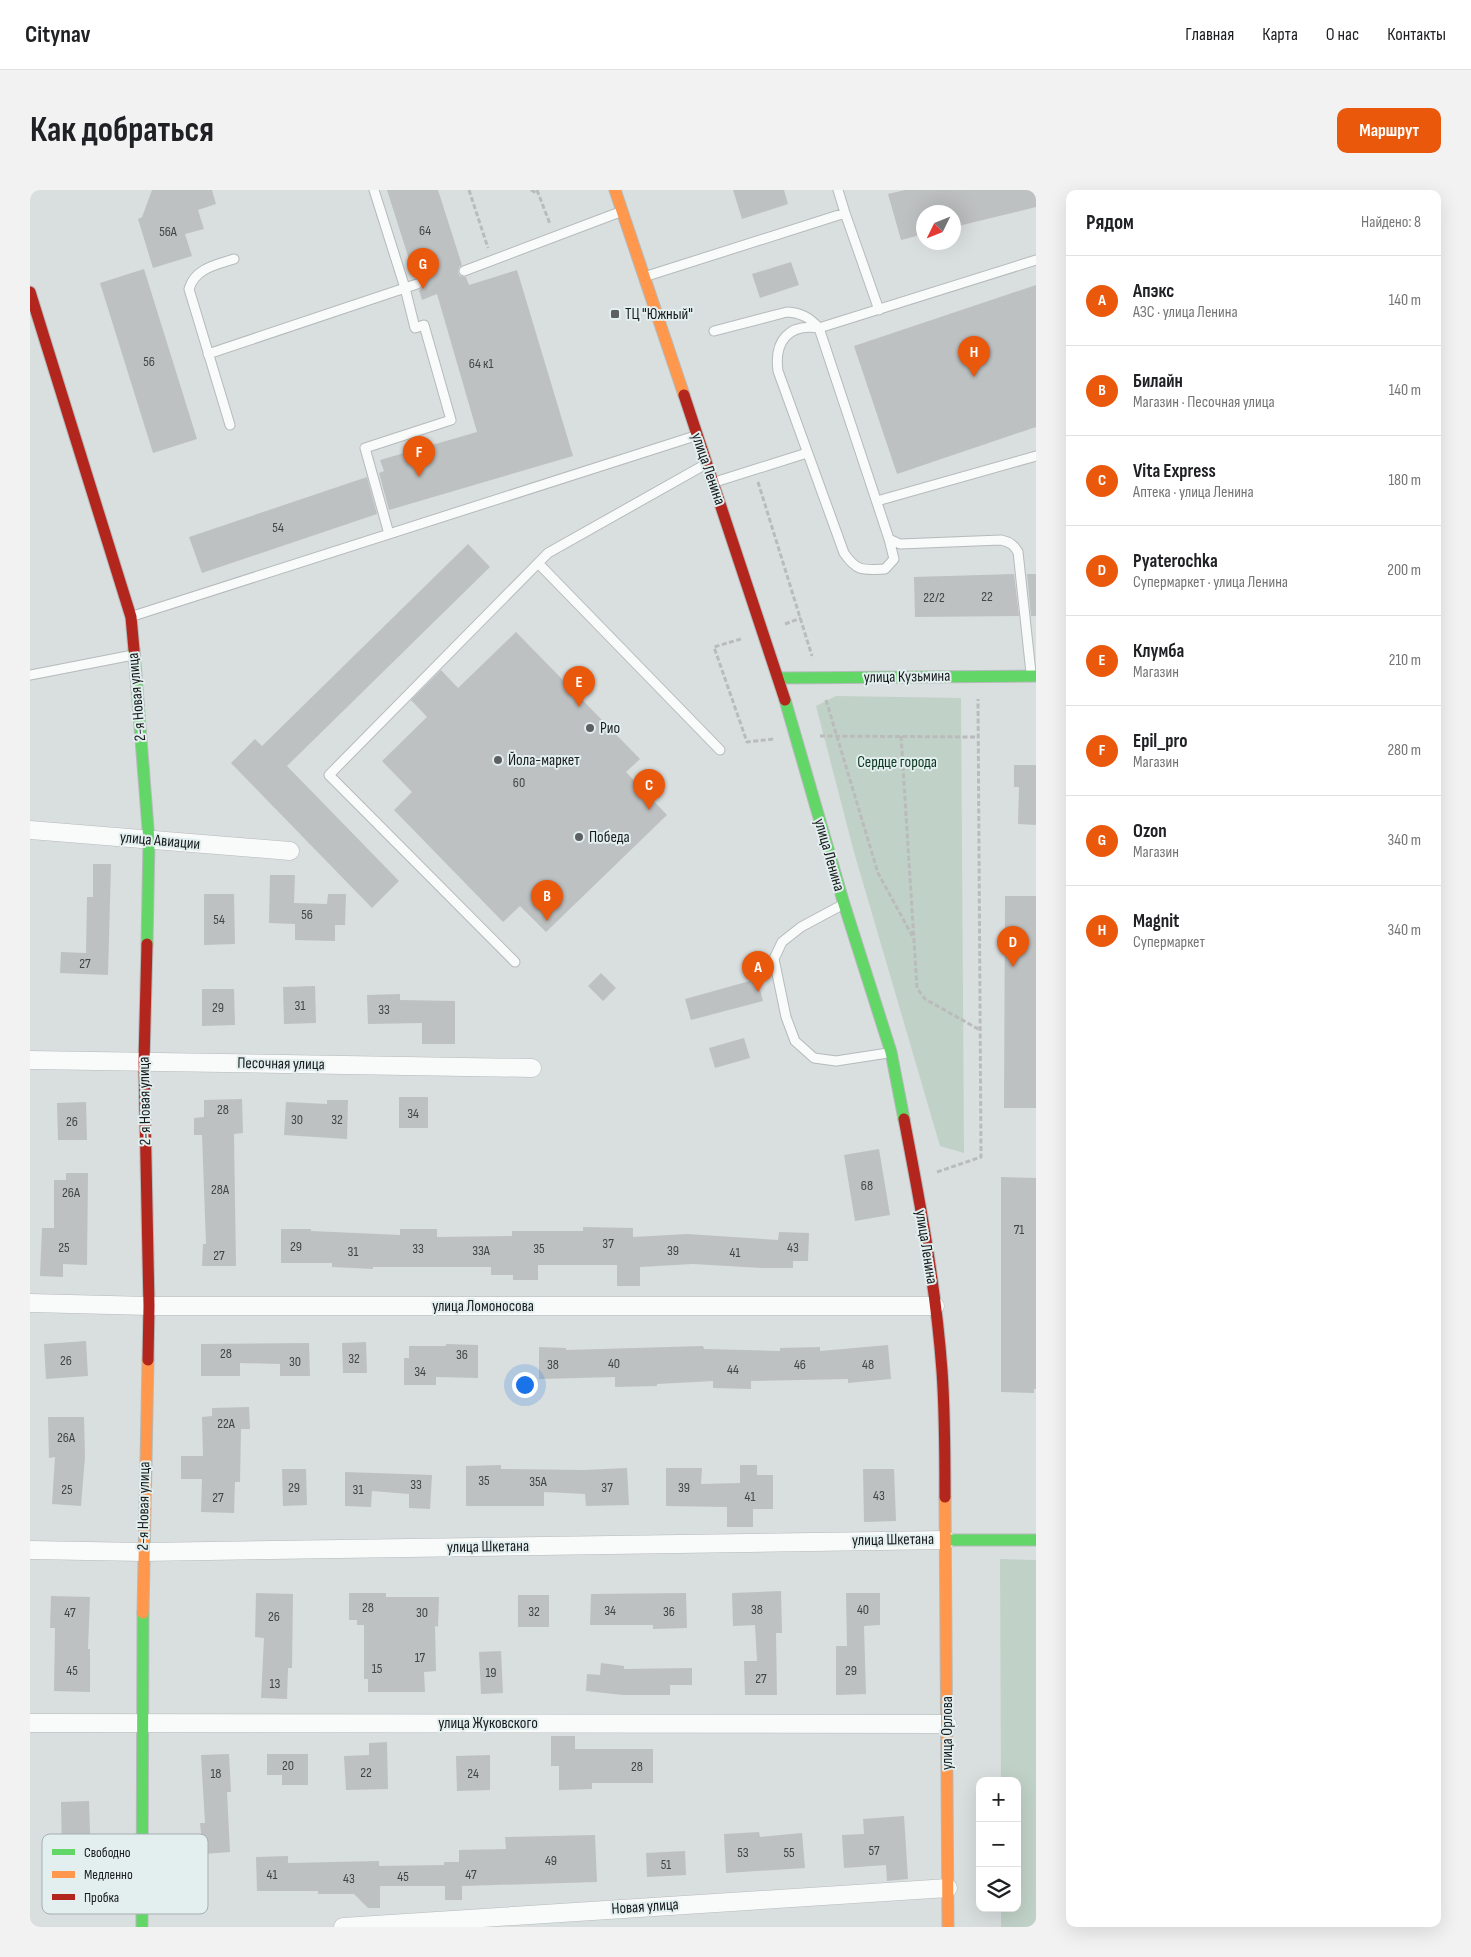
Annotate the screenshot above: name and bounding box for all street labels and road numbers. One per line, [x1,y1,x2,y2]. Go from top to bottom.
street label: улица Ленина [687,431,729,507]
street label: 2-я Новая улица [124,652,150,742]
street label: улица Кузьмина [863,667,951,687]
street label: улица Ленина [810,816,848,894]
street label: улица Авиации [119,828,201,854]
street label: Песочная улица [237,1054,325,1074]
street label: 2-я Новая улица [135,1056,155,1146]
street label: улица Ленина [911,1209,941,1285]
street label: улица Ломоносова [432,1297,534,1316]
street label: 2-я Новая улица [134,1461,154,1551]
street label: улица Шкетана [852,1530,934,1550]
street label: улица Шкетана [447,1537,529,1557]
street label: улица Орлова [938,1696,957,1770]
street label: улица Жуковского [438,1714,538,1733]
street label: Новая улица [611,1895,679,1919]

